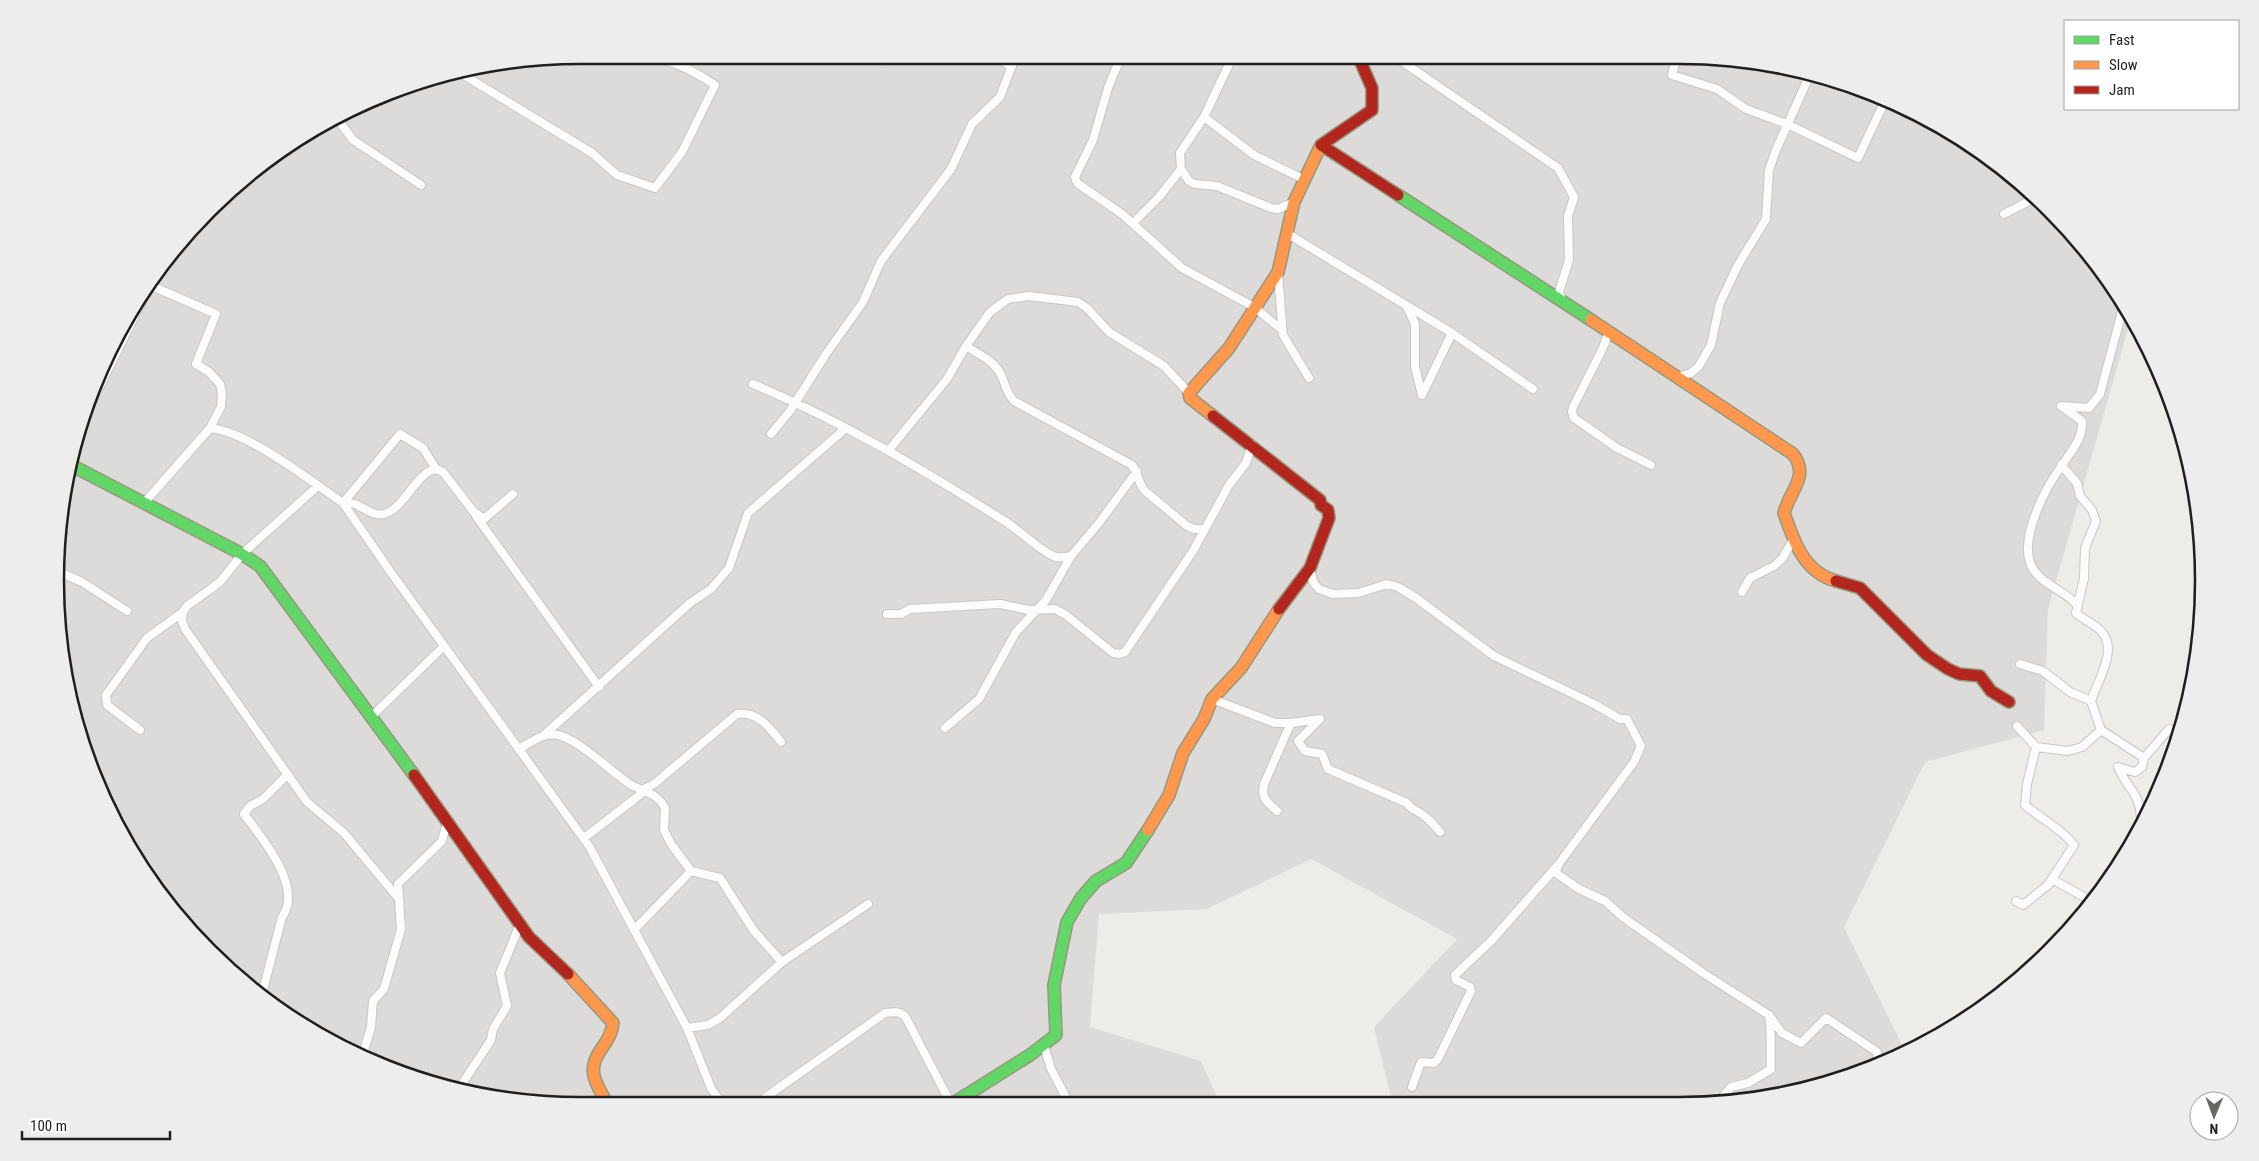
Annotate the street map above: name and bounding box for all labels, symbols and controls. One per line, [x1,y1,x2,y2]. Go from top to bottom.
legend [2064,20,2239,110]
text: Fast [2109,31,2134,49]
text: Slow [2109,56,2138,74]
text: Jam [2109,81,2135,99]
north arrow [2189,1091,2239,1141]
scale bar [22,1108,170,1140]
text: 100 m [30,1117,67,1135]
text: N [2209,1121,2218,1137]

